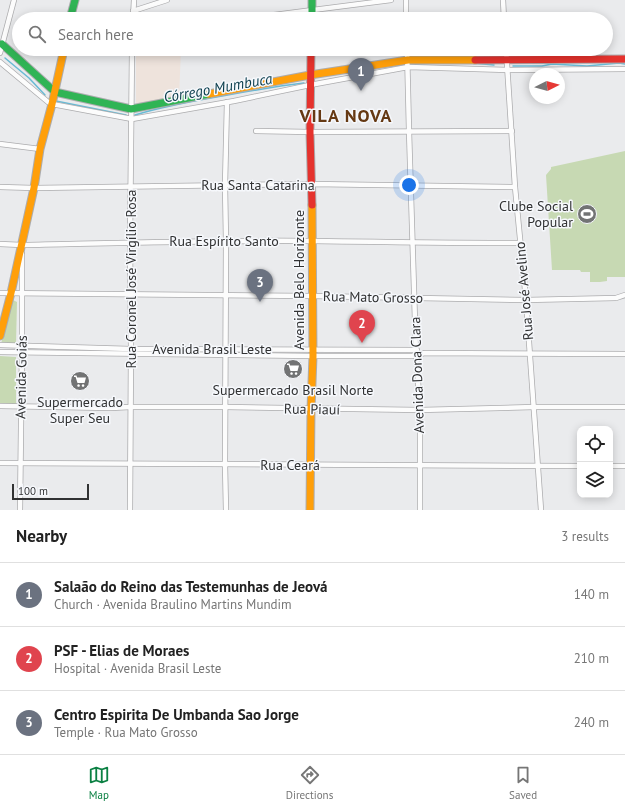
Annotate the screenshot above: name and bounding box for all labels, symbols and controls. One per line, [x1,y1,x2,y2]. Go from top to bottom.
search box [12,12,613,56]
icon: search [26,23,48,45]
text: Search here [58,25,134,44]
pin: 1 [348,58,374,91]
water label: Córrego Mumbuca [162,68,274,106]
north arrow [529,68,565,104]
district label: VILA NOVA [299,104,392,127]
your location [399,175,419,195]
street label: Rua Santa Catarina [201,176,315,194]
street label: Rua Coronel José Virgílio Rosa [122,189,140,369]
place label: Clube Social Popular [499,197,573,231]
sports icon: Clube Social Popular [576,203,598,225]
street label: Avenida Belo Horizonte [290,210,308,350]
street label: Rua Espírito Santo [169,232,279,250]
street label: Rua José Avelino [511,241,537,341]
pin: 3 [247,269,273,302]
street label: Rua Mato Grosso [323,287,423,307]
pin: 2 [349,310,375,343]
street label: Avenida Dona Clara [406,316,428,434]
street label: Avenida Goiás [11,335,31,419]
street label: Avenida Brasil Leste [152,340,272,358]
supermarket icon: Supermercado Brasil Norte [282,358,304,380]
supermarket icon: Supermercado Super Seu [69,370,91,392]
place label: Supermercado Brasil Norte [213,381,373,399]
place label: Supermercado Super Seu [37,393,123,427]
street label: Rua Piauí [284,400,341,418]
map controls [577,426,613,498]
button: locate [577,426,613,462]
street label: Rua Ceará [260,456,320,474]
button: layers [577,462,613,498]
scale bar [12,482,89,501]
text: 100 m [18,484,48,498]
text: Nearby [16,525,67,547]
text: 3 results [561,528,609,545]
text: Salaão do Reino das Testemunhas de Jeová [54,577,327,596]
text: 1 [25,586,33,603]
text: 140 m [574,586,609,603]
text: Church · Avenida Braulino Martins Mundim [54,596,292,613]
text: PSF - Elias de Moraes [54,641,189,660]
text: 2 [25,650,33,667]
text: 210 m [574,650,609,667]
text: Hospital · Avenida Brasil Leste [54,660,221,677]
text: Centro Espirita De Umbanda Sao Jorge [54,705,299,724]
text: 3 [25,714,33,731]
text: 240 m [574,714,609,731]
text: Temple · Rua Mato Grosso [54,724,198,741]
tab: Map [88,764,110,802]
tab: Directions [286,764,333,802]
tab: Saved [509,764,537,802]

